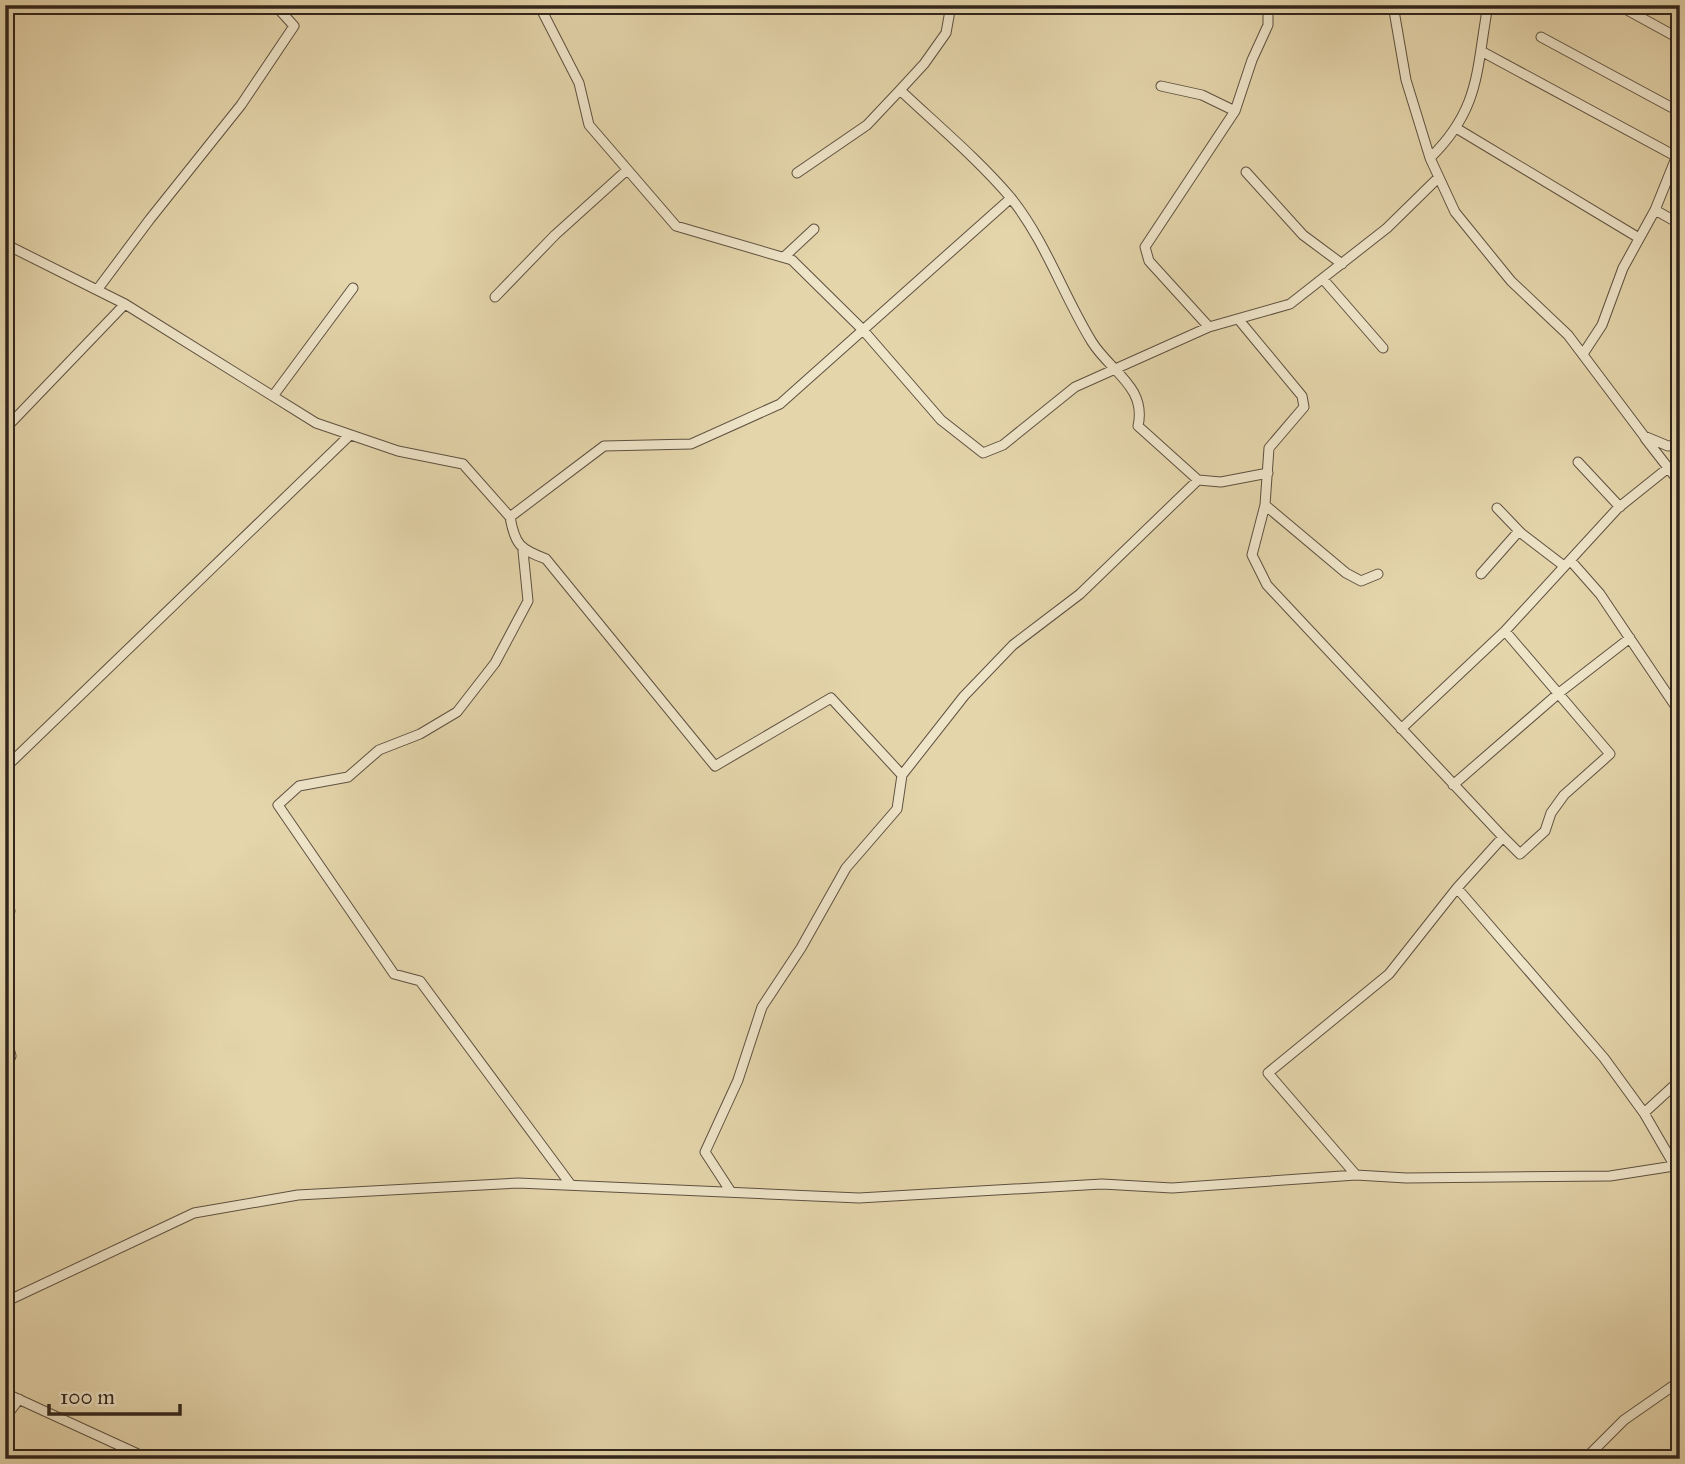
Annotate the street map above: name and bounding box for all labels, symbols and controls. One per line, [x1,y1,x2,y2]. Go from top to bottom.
scale bar [49,1373,180,1417]
text: 100 m [60,1384,115,1410]

